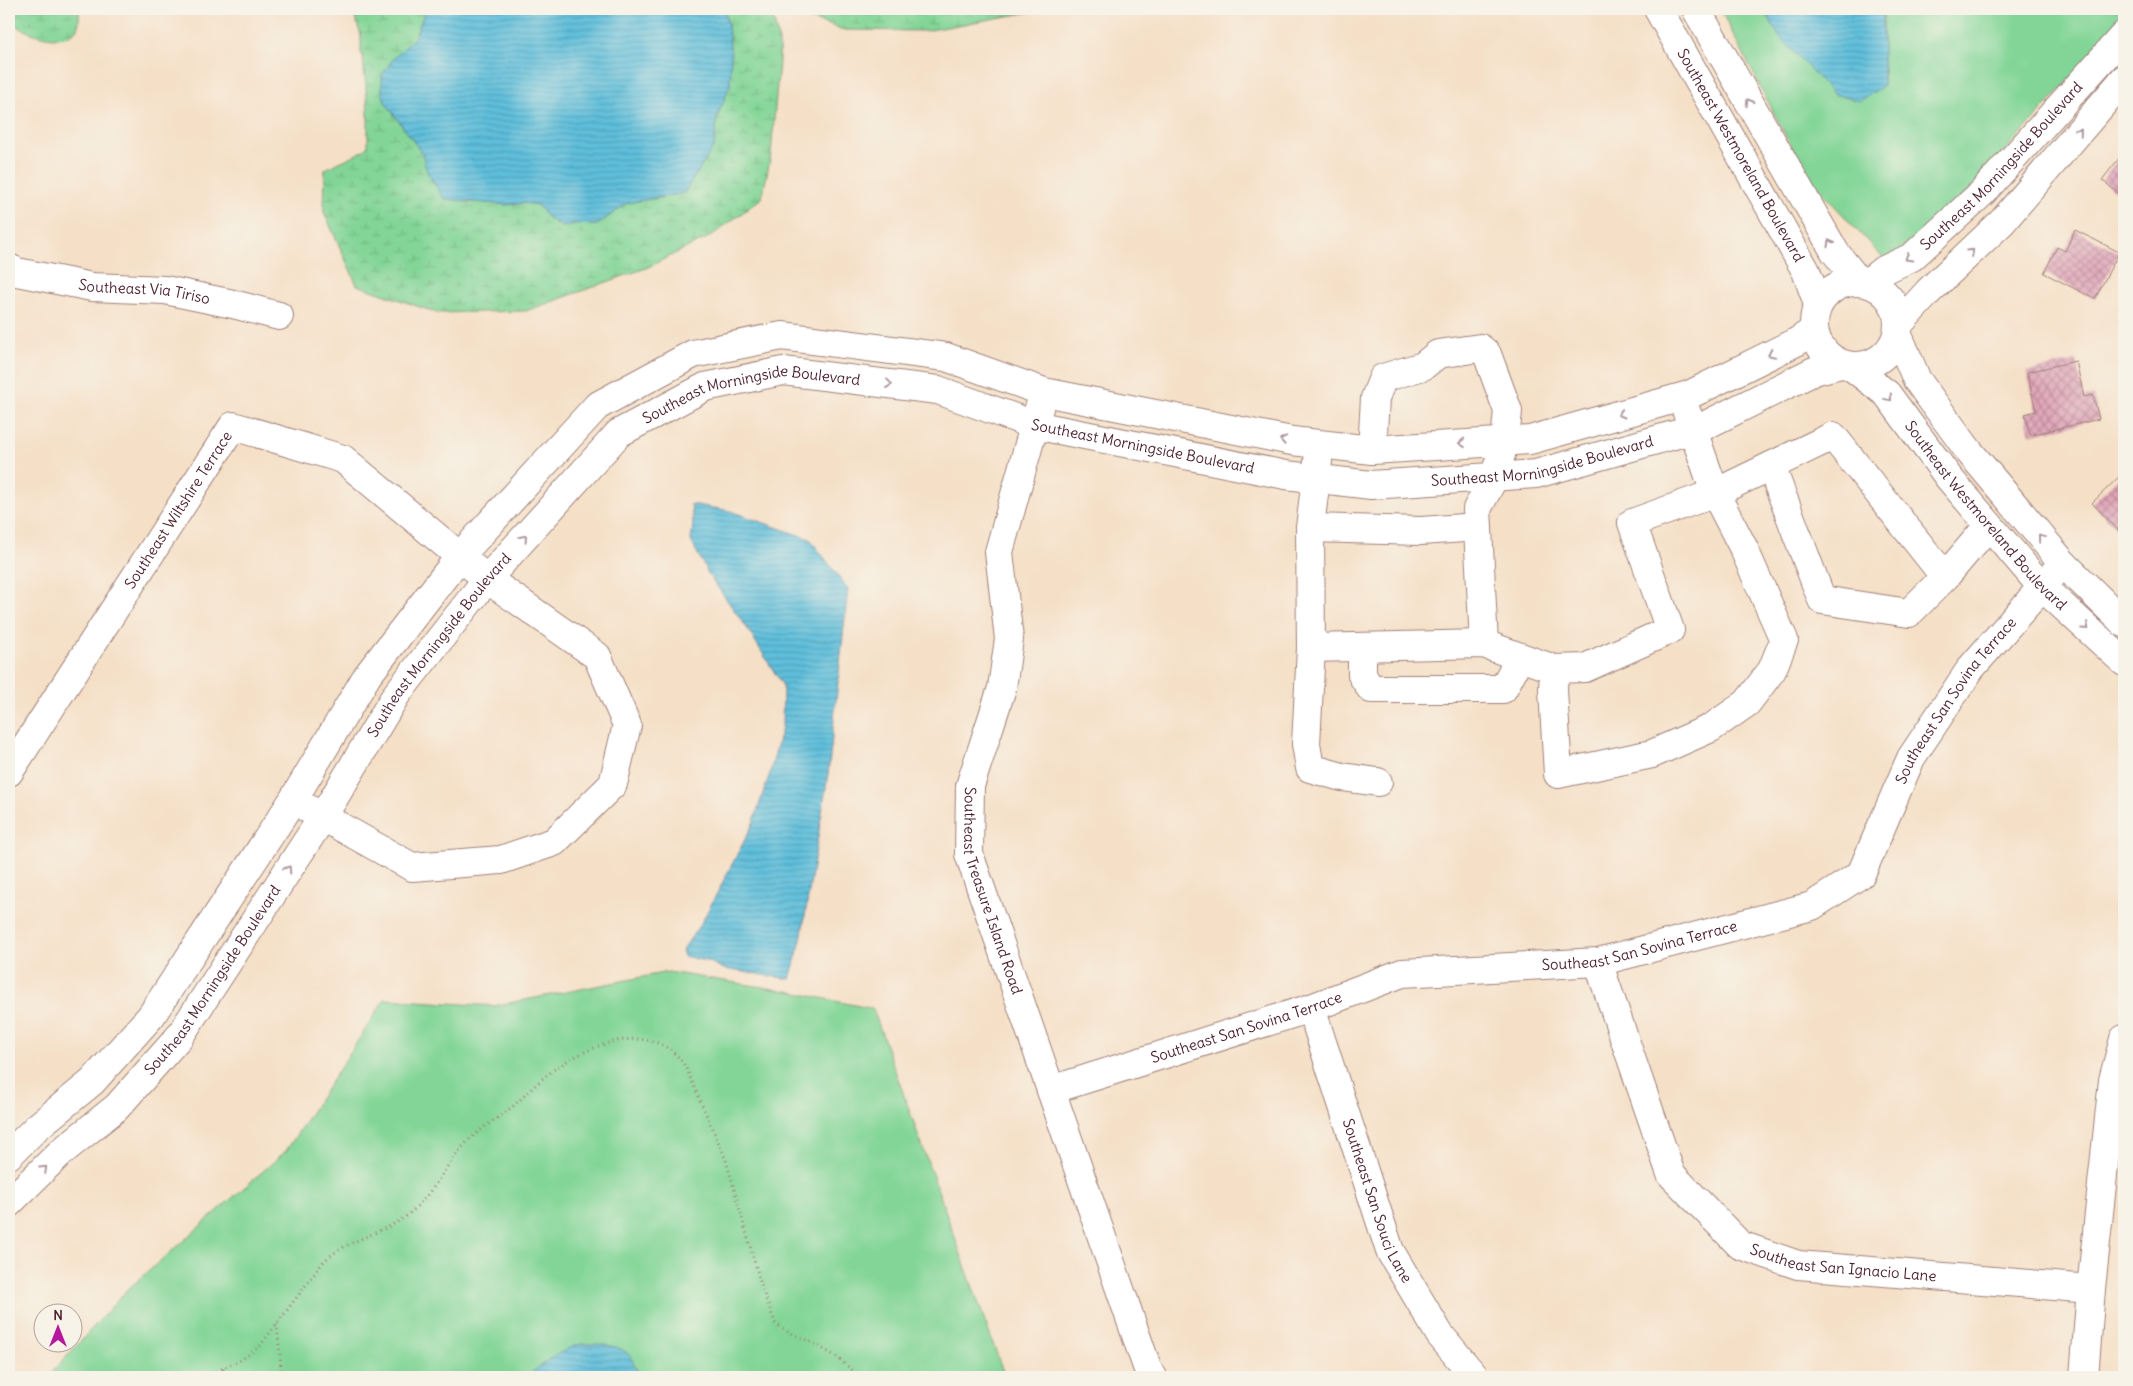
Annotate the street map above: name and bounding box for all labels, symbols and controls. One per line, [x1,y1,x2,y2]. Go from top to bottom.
street label: Southeast Westmoreland Boulevard [1673,45,1809,265]
street label: Southeast Morningside Boulevard [1916,77,2087,254]
one-way arrow [1746,98,1756,107]
one-way arrow [2074,128,2082,137]
one-way arrow [1826,239,1836,248]
one-way arrow [1965,249,1974,258]
one-way arrow [1905,252,1914,262]
street label: Southeast Via Tiriso [77,275,212,308]
one-way arrow [1767,348,1776,358]
street label: Southeast Morningside Boulevard [639,361,862,428]
one-way arrow [885,378,893,389]
one-way arrow [1884,393,1893,402]
one-way arrow [1617,408,1625,419]
street label: Southeast Morningside Boulevard [1030,415,1256,478]
street label: Southeast Westmoreland Boulevard [1901,417,2071,614]
street label: Southeast Wiltshire Terrace [120,427,236,592]
street label: Southeast Morningside Boulevard [1430,431,1656,490]
one-way arrow [1279,435,1287,445]
one-way arrow [1458,438,1466,449]
one-way arrow [518,534,527,543]
one-way arrow [2038,534,2047,543]
street label: Southeast Morningside Boulevard [363,549,515,741]
street label: Southeast San Sovina Terrace [1891,613,2020,787]
one-way arrow [2080,621,2089,630]
street label: Southeast Treasure Island Road [960,787,1027,997]
one-way arrow [282,865,292,874]
street label: Southeast Morningside Boulevard [140,881,285,1079]
street label: Southeast San Sovina Terrace [1541,916,1739,974]
street label: Southeast San Sovina Terrace [1148,987,1344,1067]
street label: Southeast San Souci Lane [1339,1116,1417,1286]
one-way arrow [38,1166,47,1175]
street label: Southeast San Ignacio Lane [1748,1239,1937,1285]
north arrow [32,1304,82,1354]
text: N [53,1306,63,1324]

